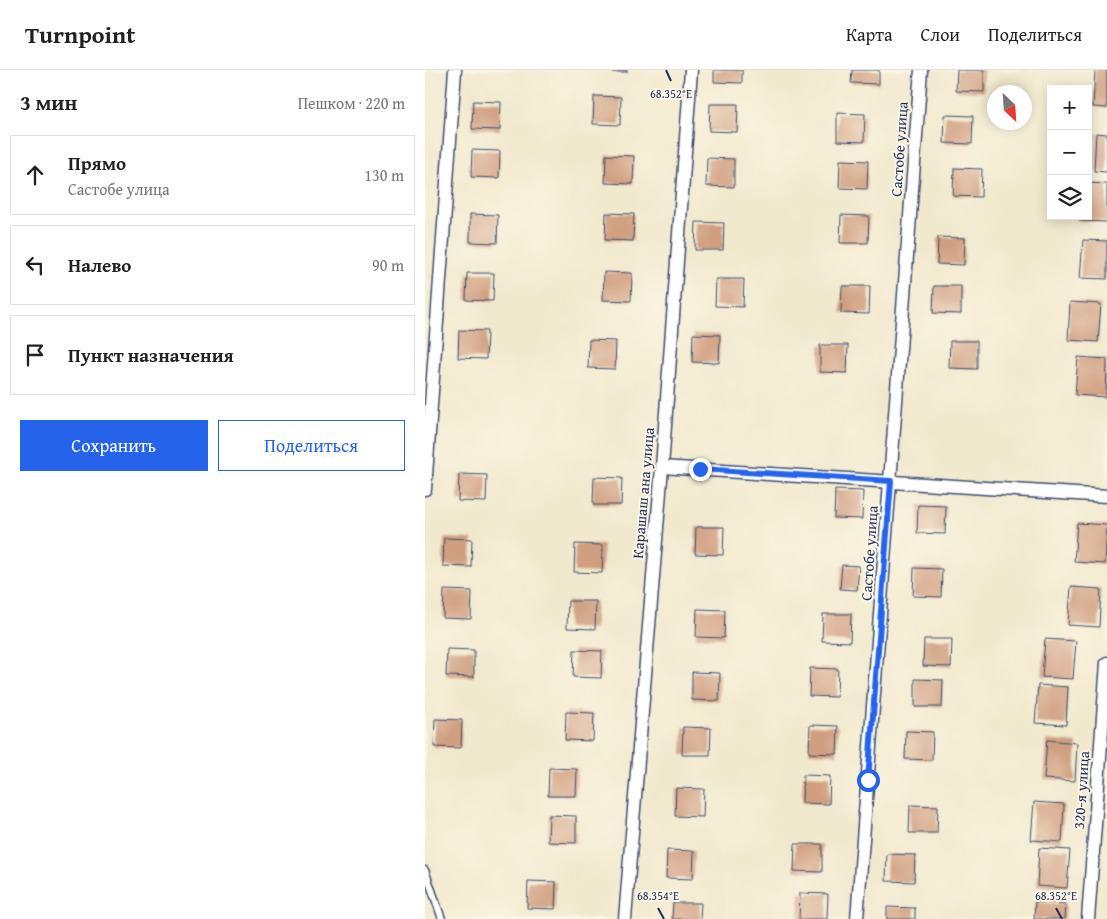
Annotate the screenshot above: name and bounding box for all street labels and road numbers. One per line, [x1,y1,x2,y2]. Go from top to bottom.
street label: Састобе улица [885,100,913,197]
street label: Карашаш ана улица [627,426,659,559]
street label: Састобе улица [855,504,883,601]
street label: 320-я улица [1068,749,1094,830]

